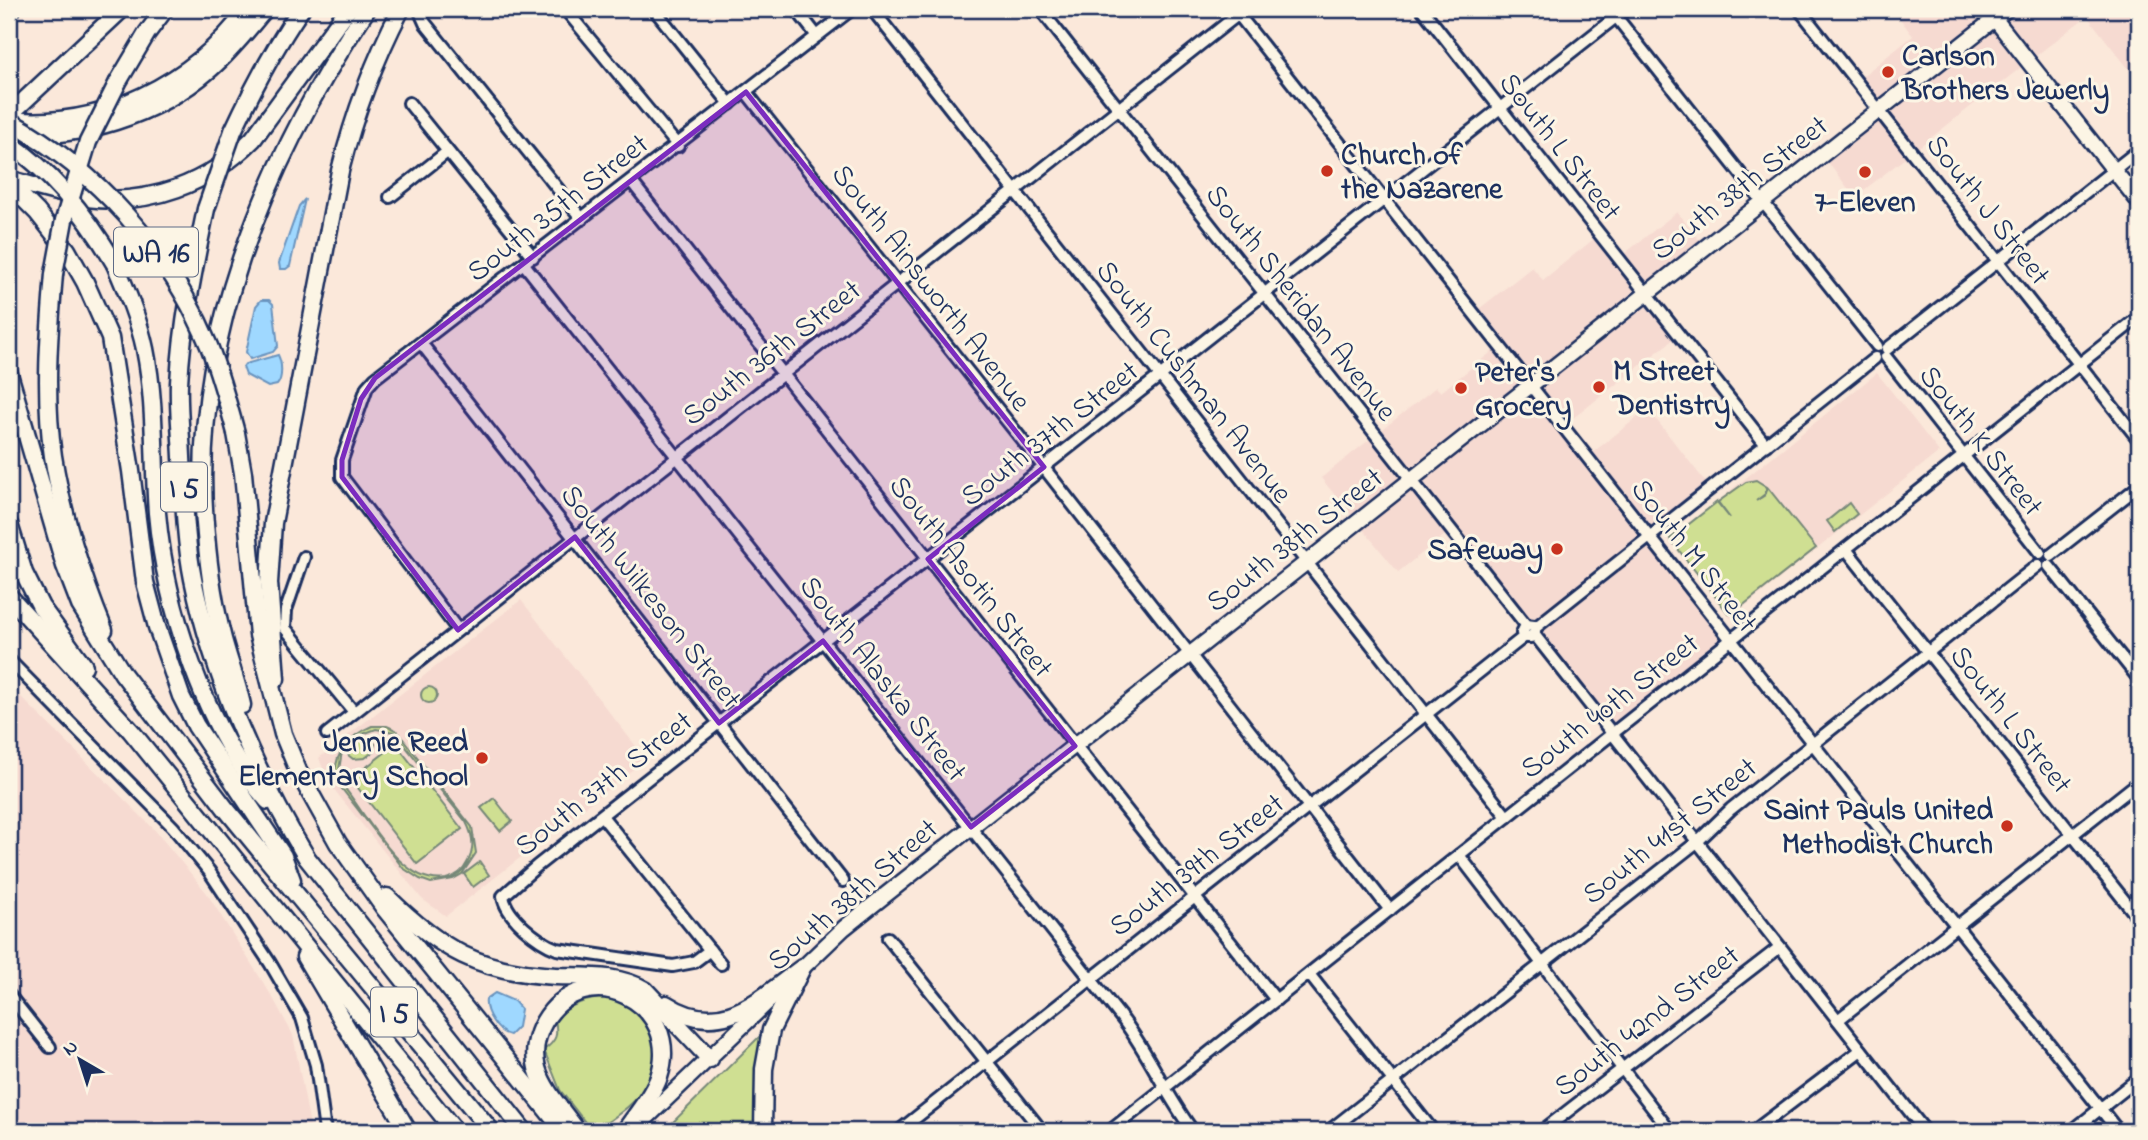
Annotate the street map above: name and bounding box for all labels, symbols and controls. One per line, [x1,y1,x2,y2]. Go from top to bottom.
place label: Carlson Brothers Jewerly [1900,36,2109,114]
street label: South L Street [1487,64,1631,232]
marker: Carlson Brothers Jewerly [1880,64,1896,80]
street label: South 38th Street [1643,106,1839,273]
street label: South 35th Street [458,124,659,295]
street label: South J Street [1913,126,2060,296]
place label: Church of the Nazarene [1340,135,1504,213]
street label: South Ainsworth Avenue [819,156,1041,422]
marker: Church of the Nazarene [1319,163,1335,179]
marker: 7-Eleven [1857,164,1873,180]
street label: South Sheridan Avenue [1193,176,1407,432]
place label: 7-Eleven [1815,182,1916,226]
road number: WA 16 [114,228,198,276]
street label: South Cushman Avenue [1083,252,1302,514]
street label: South 36th Street [674,270,872,438]
place label: M Street Dentistry [1611,351,1730,429]
street label: South 37th Street [952,352,1149,519]
place label: Peter's Grocery [1475,352,1571,430]
street label: South K Street [1906,357,2053,527]
marker: M Street Dentistry [1591,379,1607,395]
marker: Peter's Grocery [1453,380,1469,396]
street label: South 38th Street [1198,458,1394,625]
road number: I 5 [161,462,207,512]
street label: South Asotin Street [876,467,1063,689]
street label: South M Street [1618,470,1767,643]
street label: South Wilkeson Street [548,476,751,719]
place label: Safeway [1428,530,1543,574]
marker: Safeway [1549,541,1565,557]
street label: South Alaska Street [787,567,976,792]
street label: South 40th Street [1512,623,1710,791]
street label: South L Street [1938,637,2082,805]
street label: South 37th Street [506,702,703,869]
place label: Jennie Reed Elementary School [238,722,468,800]
street label: South 41st Street [1574,748,1768,917]
marker: Jennie Reed Elementary School [474,750,490,766]
street label: South 39th Street [1101,784,1295,949]
place label: Saint Pauls United Methodist Church [1764,790,1993,868]
street label: South 38th Street [758,809,949,983]
marker: Saint Pauls United Methodist Church [1999,818,2015,834]
street label: South 42nd Street [1545,936,1750,1109]
road number: I 5 [371,988,417,1036]
north arrow [46,1024,116,1094]
text: N [57,1034,84,1063]

